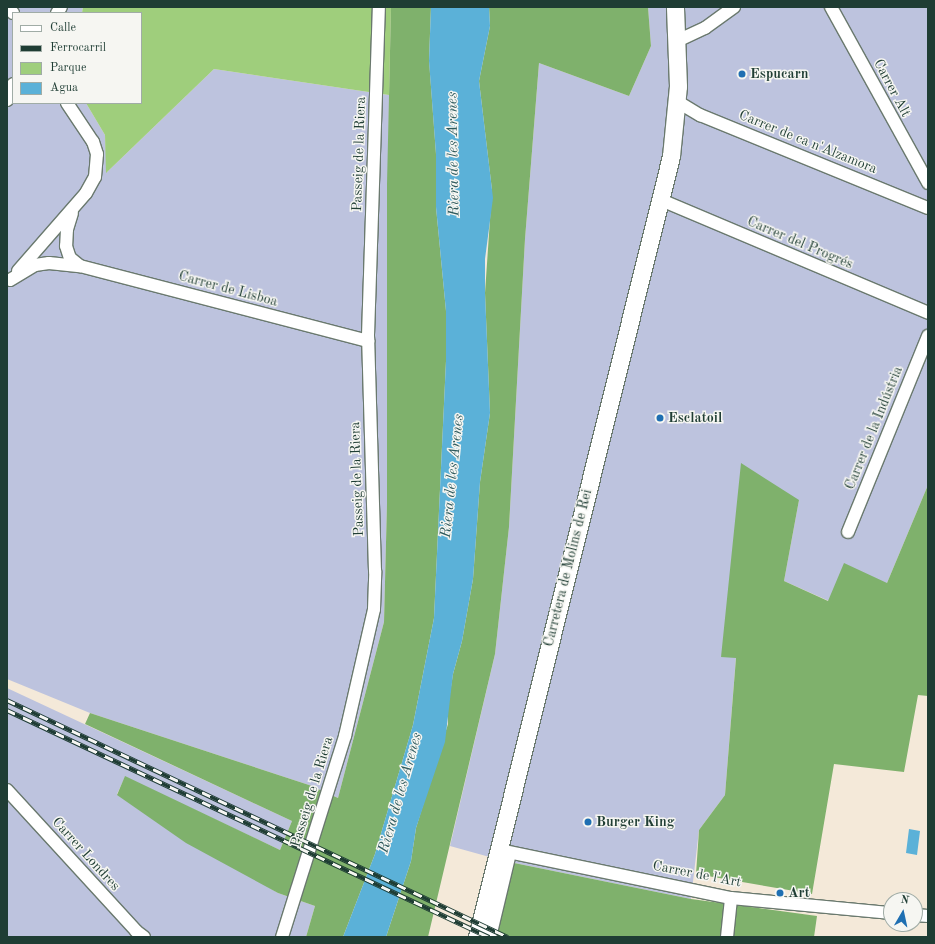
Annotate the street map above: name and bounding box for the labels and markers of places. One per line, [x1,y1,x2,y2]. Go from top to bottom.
place label: Espucarn [750,66,809,82]
marker: Espucarn [737,69,747,79]
place label: Esclatoil [668,410,722,426]
marker: Esclatoil [655,413,665,423]
place label: Burger King [596,814,675,830]
marker: Burger King [583,817,593,827]
place label: Art [788,885,810,901]
marker: Art [775,888,785,898]

